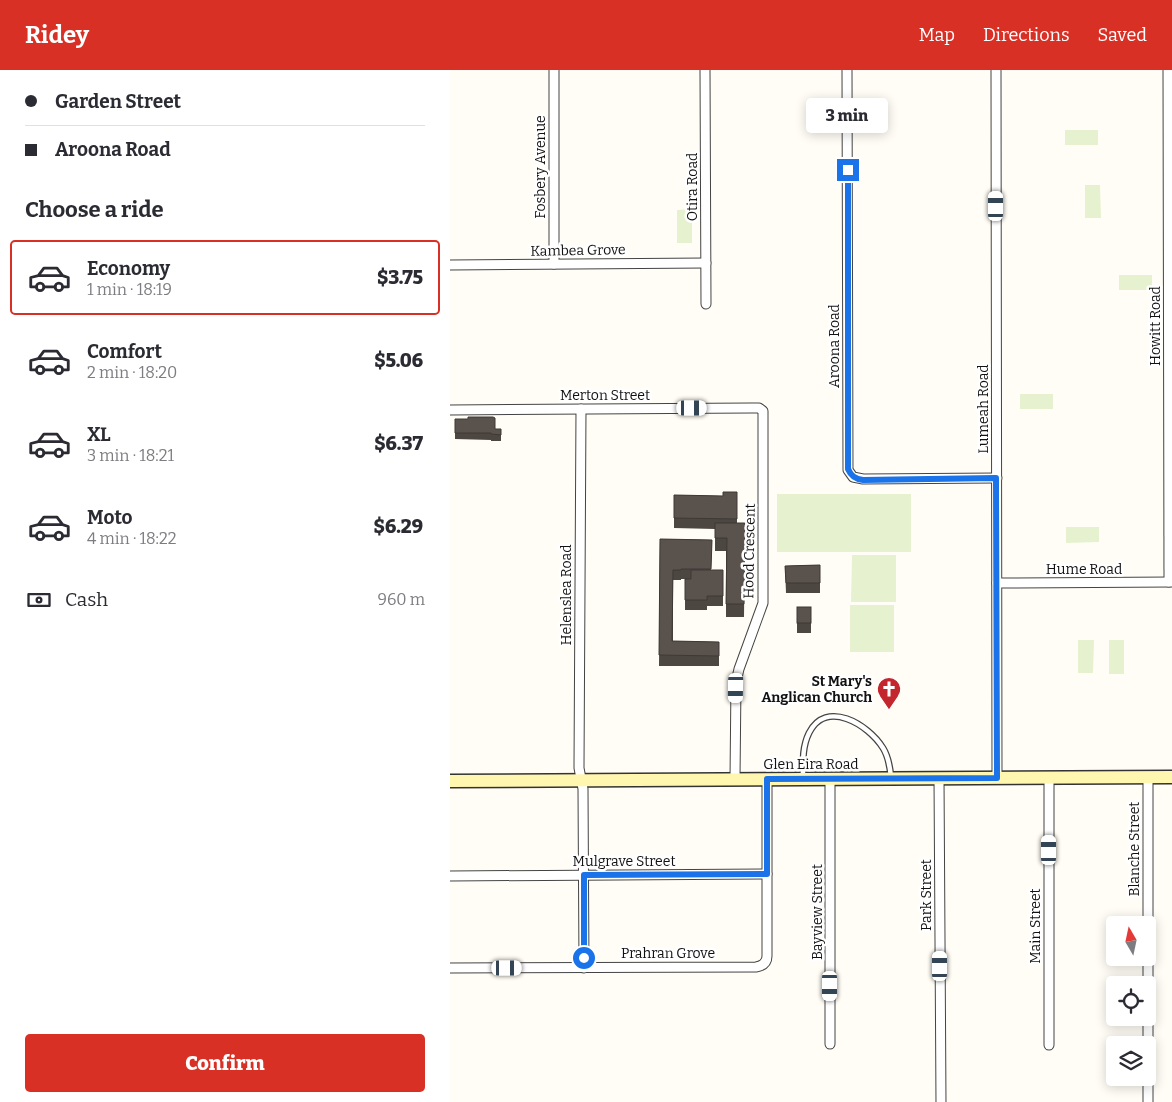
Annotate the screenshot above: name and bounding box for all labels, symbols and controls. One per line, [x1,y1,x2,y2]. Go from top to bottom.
text: Ridey [25,21,89,49]
text: Map [919,24,955,46]
text: Directions [983,24,1070,46]
text: Saved [1098,24,1147,46]
text: Garden Street [55,90,181,113]
callout: 3 min [807,98,889,132]
text: 3 min [826,106,868,125]
street label: Fosbery Avenue [532,115,549,219]
text: Aroona Road [55,138,171,161]
street label: Otira Road [684,153,701,221]
route end [837,159,859,181]
car [988,191,1003,221]
text: Choose a ride [25,196,164,223]
street label: Kambea Grove [530,241,626,260]
icon: car [27,255,72,300]
text: Economy [87,257,170,280]
text: $3.75 [377,266,423,289]
text: 1 min · 18:19 [87,280,172,299]
street label: Howitt Road [1147,286,1164,366]
street label: Aroona Road [826,304,843,388]
icon: car [27,338,72,383]
text: Comfort [87,340,162,363]
text: $5.06 [374,349,423,372]
text: 2 min · 18:20 [87,363,177,382]
street label: Lumeah Road [975,364,992,454]
street label: Merton Street [560,387,650,404]
car [677,401,707,416]
icon: car [27,421,72,466]
text: XL [87,423,111,446]
text: $6.37 [374,432,423,455]
text: 3 min · 18:21 [87,446,174,465]
street label: Hood Crescent [740,503,759,599]
icon: car [27,504,72,549]
text: Moto [87,506,133,529]
text: $6.29 [374,515,423,538]
text: 4 min · 18:22 [87,529,176,548]
street label: Helenslea Road [558,545,575,645]
street label: Hume Road [1046,561,1122,578]
icon: cash [25,586,53,614]
text: Cash [65,588,108,611]
text: 960 m [378,590,425,609]
car [728,673,743,703]
place label: St Mary's Anglican Church [761,673,872,706]
church icon: St Mary's Anglican Church [876,676,902,710]
street label: Glen Eira Road [763,756,859,773]
street label: Blanche Street [1126,802,1143,896]
car [1041,835,1056,865]
street label: Mulgrave Street [573,853,675,870]
street label: Park Street [918,859,935,931]
street label: Bayview Street [809,864,826,960]
street label: Main Street [1027,888,1044,964]
north arrow [1106,916,1156,966]
map controls [1106,916,1156,1086]
street label: Prahran Grove [621,945,715,962]
route start [573,947,595,969]
car [932,951,947,981]
car [492,961,522,976]
car [822,971,837,1001]
button: locate [1106,976,1156,1026]
button: Confirm [25,1034,425,1092]
button: layers [1106,1036,1156,1086]

